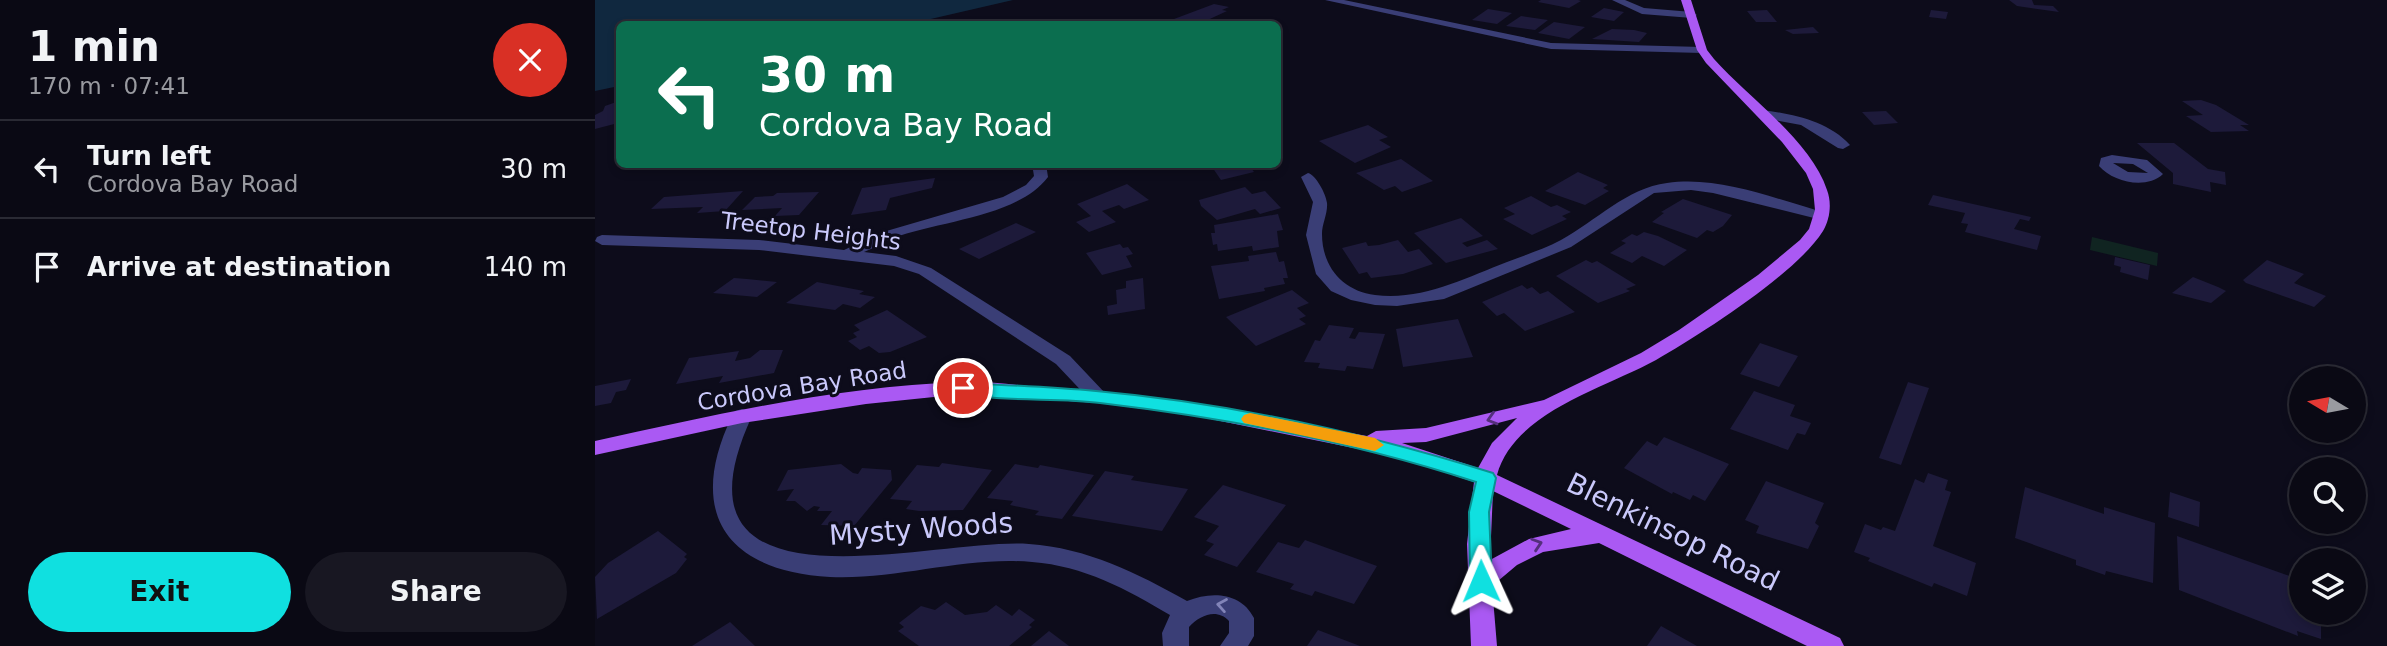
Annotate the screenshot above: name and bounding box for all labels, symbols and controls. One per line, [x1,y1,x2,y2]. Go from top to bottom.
text: 1 min [28,22,160,71]
button: close [493,23,567,97]
text: 30 m [759,47,895,104]
icon: left [644,49,735,140]
text: 170 m · 07:41 [28,73,190,99]
text: Cordova Bay Road [759,106,1053,144]
text: Turn left [87,141,211,171]
icon: left [28,150,66,188]
text: 30 m [500,154,567,184]
text: Cordova Bay Road [87,171,298,197]
street label: Treetop Heights [719,207,902,255]
icon: arrive [28,248,66,286]
text: Arrive at destination [87,252,391,282]
text: 140 m [484,252,567,282]
street label: Cordova Bay Road [696,357,908,415]
pin [933,358,993,418]
north arrow [2289,366,2366,443]
map controls [2289,366,2366,625]
icon: arrive [944,369,982,407]
one-way arrow [1486,411,1498,426]
button: search [2289,457,2366,534]
street label: Blenkinsop Road [1561,466,1785,598]
street label: Mysty Woods [828,506,1014,552]
one-way arrow [1530,538,1543,552]
position arrow [1444,544,1518,618]
button: layers [2289,548,2366,625]
button: Exit [28,552,291,632]
button: Share [305,552,567,632]
one-way arrow [1216,598,1227,613]

